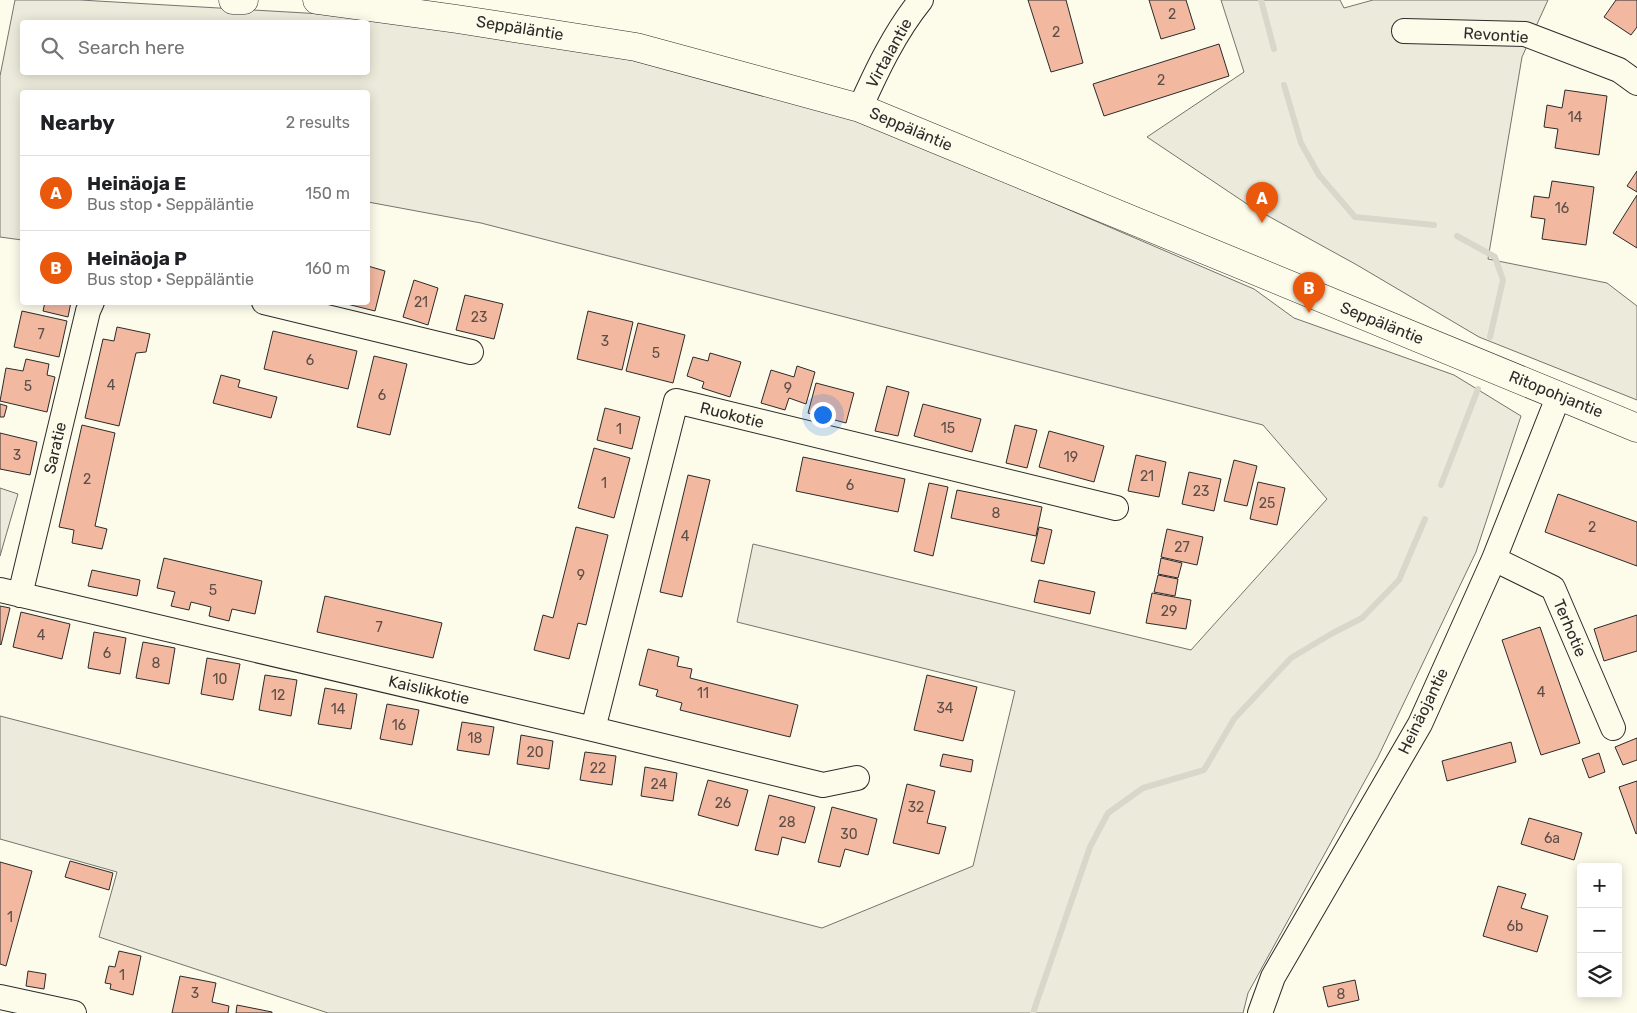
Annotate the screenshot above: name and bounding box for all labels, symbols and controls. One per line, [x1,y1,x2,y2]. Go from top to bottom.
house number: 2 [1168,6,1176,23]
street label: Seppäläntie [475,12,565,44]
street label: Virtalantie [862,15,916,91]
search box [20,20,370,75]
street label: Revontie [1463,23,1529,47]
house number: 2 [1052,24,1060,41]
icon: search [38,34,66,62]
text: Search here [78,36,185,59]
house number: 2 [1157,72,1165,89]
street label: Seppäläntie [867,103,955,155]
house number: 14 [1568,109,1583,126]
text: Nearby [40,110,115,135]
text: 2 results [286,113,350,132]
text: Heinäoja E [87,172,186,195]
pin: A [1246,182,1278,223]
text: A [50,184,62,203]
text: 150 m [305,184,350,203]
text: Bus stop · Seppäläntie [87,195,254,214]
house number: 16 [1555,200,1569,217]
text: Heinäoja P [87,247,187,270]
text: B [50,259,62,278]
text: 160 m [305,259,350,278]
text: Bus stop · Seppäläntie [87,270,254,289]
pin: B [1293,272,1325,313]
house number: 21 [414,294,428,311]
street label: Seppäläntie [1338,298,1426,348]
house number: 23 [471,309,487,326]
house number: 7 [37,326,45,343]
house number: 3 [601,333,609,350]
house number: 5 [652,345,660,362]
house number: 6 [306,352,314,369]
street label: Ritopohjantie [1506,366,1606,422]
house number: 4 [107,377,116,394]
house number: 5 [24,378,32,395]
house number: 9 [784,380,792,397]
house number: 6 [378,387,386,404]
street label: Ruokotie [698,398,766,432]
your location [810,402,836,428]
street label: Saratie [40,420,70,476]
house number: 15 [941,420,955,437]
house number: 1 [616,421,622,438]
house number: 3 [13,447,21,464]
house number: 19 [1064,449,1078,466]
house number: 21 [1140,468,1154,485]
house number: 2 [83,471,91,488]
house number: 1 [601,475,607,492]
house number: 6 [846,477,854,494]
house number: 23 [1193,483,1209,500]
house number: 25 [1259,495,1275,512]
house number: 8 [992,505,1001,522]
house number: 2 [1588,519,1596,536]
house number: 4 [681,528,690,545]
house number: 27 [1174,539,1190,556]
house number: 9 [577,567,585,584]
house number: 5 [209,582,217,599]
street label: Terhotie [1549,596,1591,660]
house number: 29 [1161,603,1177,620]
house number: 7 [375,619,383,636]
house number: 4 [37,627,46,644]
house number: 6 [103,645,111,662]
house number: 8 [152,655,161,672]
street label: Heinäojantie [1394,665,1452,757]
house number: 10 [213,671,228,688]
street label: Kaislikkotie [387,671,471,709]
house number: 4 [1537,684,1546,701]
house number: 11 [697,685,709,702]
house number: 12 [271,687,285,704]
house number: 34 [936,700,954,717]
house number: 14 [331,701,346,718]
house number: 16 [392,717,406,734]
house number: 18 [468,730,483,747]
house number: 20 [526,744,544,761]
house number: 22 [590,760,606,777]
house number: 24 [651,776,668,793]
house number: 26 [715,795,731,812]
house number: 32 [908,799,924,816]
house number: 28 [778,814,796,831]
house number: 30 [840,826,858,843]
house number: 6a [1544,830,1560,847]
map controls [1577,863,1622,998]
button: + [1577,863,1622,908]
button: − [1577,908,1622,953]
house number: 1 [7,909,13,926]
house number: 6b [1507,918,1523,935]
button: layers [1577,953,1622,998]
house number: 1 [119,967,125,984]
house number: 3 [191,985,199,1002]
house number: 8 [1337,986,1346,1003]

